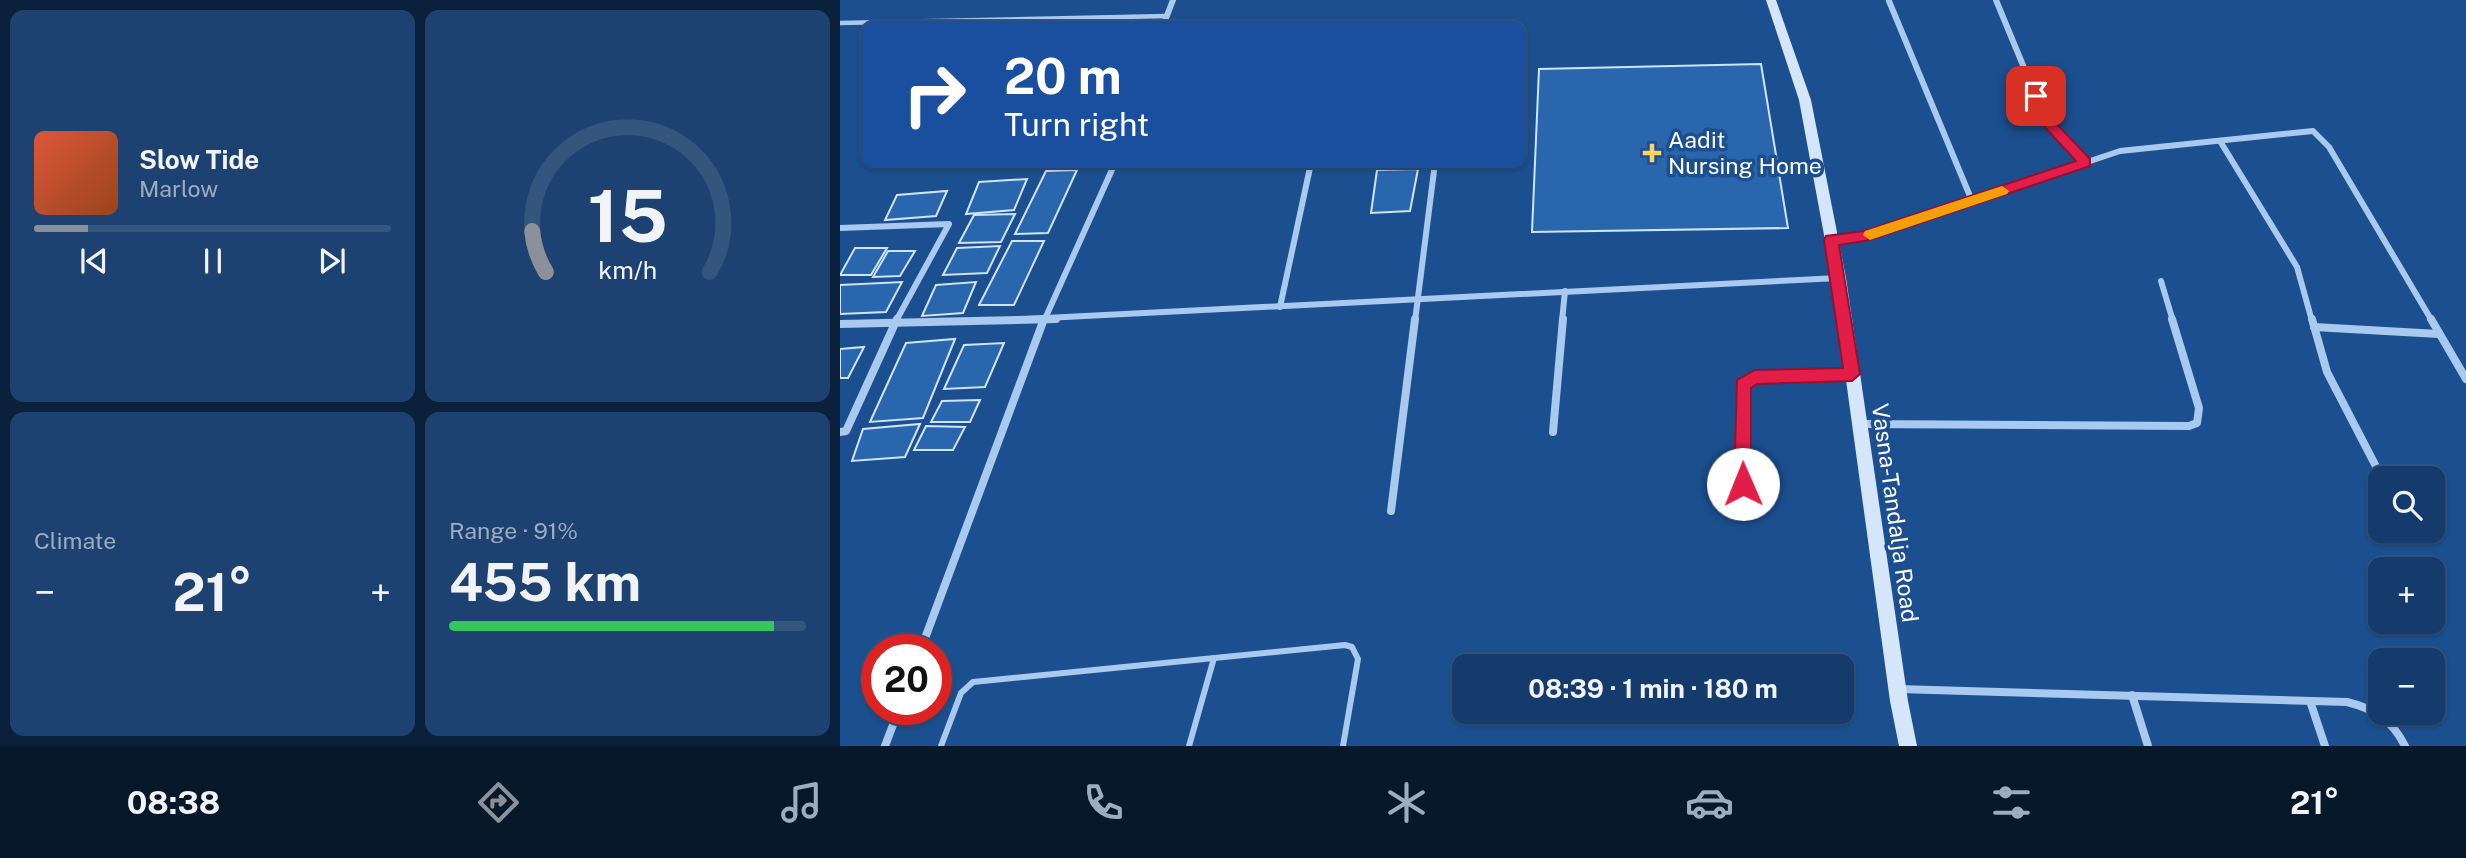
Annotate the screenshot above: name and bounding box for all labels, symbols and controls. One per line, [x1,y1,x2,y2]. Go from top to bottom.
text: 20 m [1004,47,1122,105]
icon: right [889,49,980,140]
pin [2006,66,2066,126]
icon: arrive [2017,77,2055,115]
text: Turn right [1004,106,1149,143]
place label: Aadit Nursing Home [1668,126,1822,179]
marker: Aadit Nursing Home [1642,143,1662,163]
text: Slow Tide [139,144,259,175]
text: 15 [587,173,668,258]
text: Marlow [139,175,218,202]
icon: previous [75,242,113,280]
icon: pause [194,242,232,280]
icon: next [313,242,351,280]
text: km/h [598,255,657,285]
street label: Vasna-Tandalja Road [1867,402,1924,624]
position arrow [1706,447,1780,521]
map controls [2368,466,2445,725]
button: search [2368,466,2445,543]
text: Range · 91% [449,517,578,544]
text: Climate [34,527,116,554]
text: 455 km [449,552,641,613]
button: + [2368,557,2445,634]
text: 21° [173,562,252,623]
text: − [34,570,55,615]
text: + [370,570,391,615]
speed limit sign: 20 [861,634,952,725]
button: − [2368,648,2445,725]
text: 08:39 · 1 min · 180 m [1528,673,1778,704]
icon: directions [474,778,523,827]
icon: music [777,778,826,827]
icon: phone [1079,778,1128,827]
icon: climate [1382,778,1431,827]
icon: car [1685,778,1734,827]
icon: filters [1987,778,2036,827]
text: 08:38 [127,784,220,821]
text: 21° [2290,784,2339,821]

